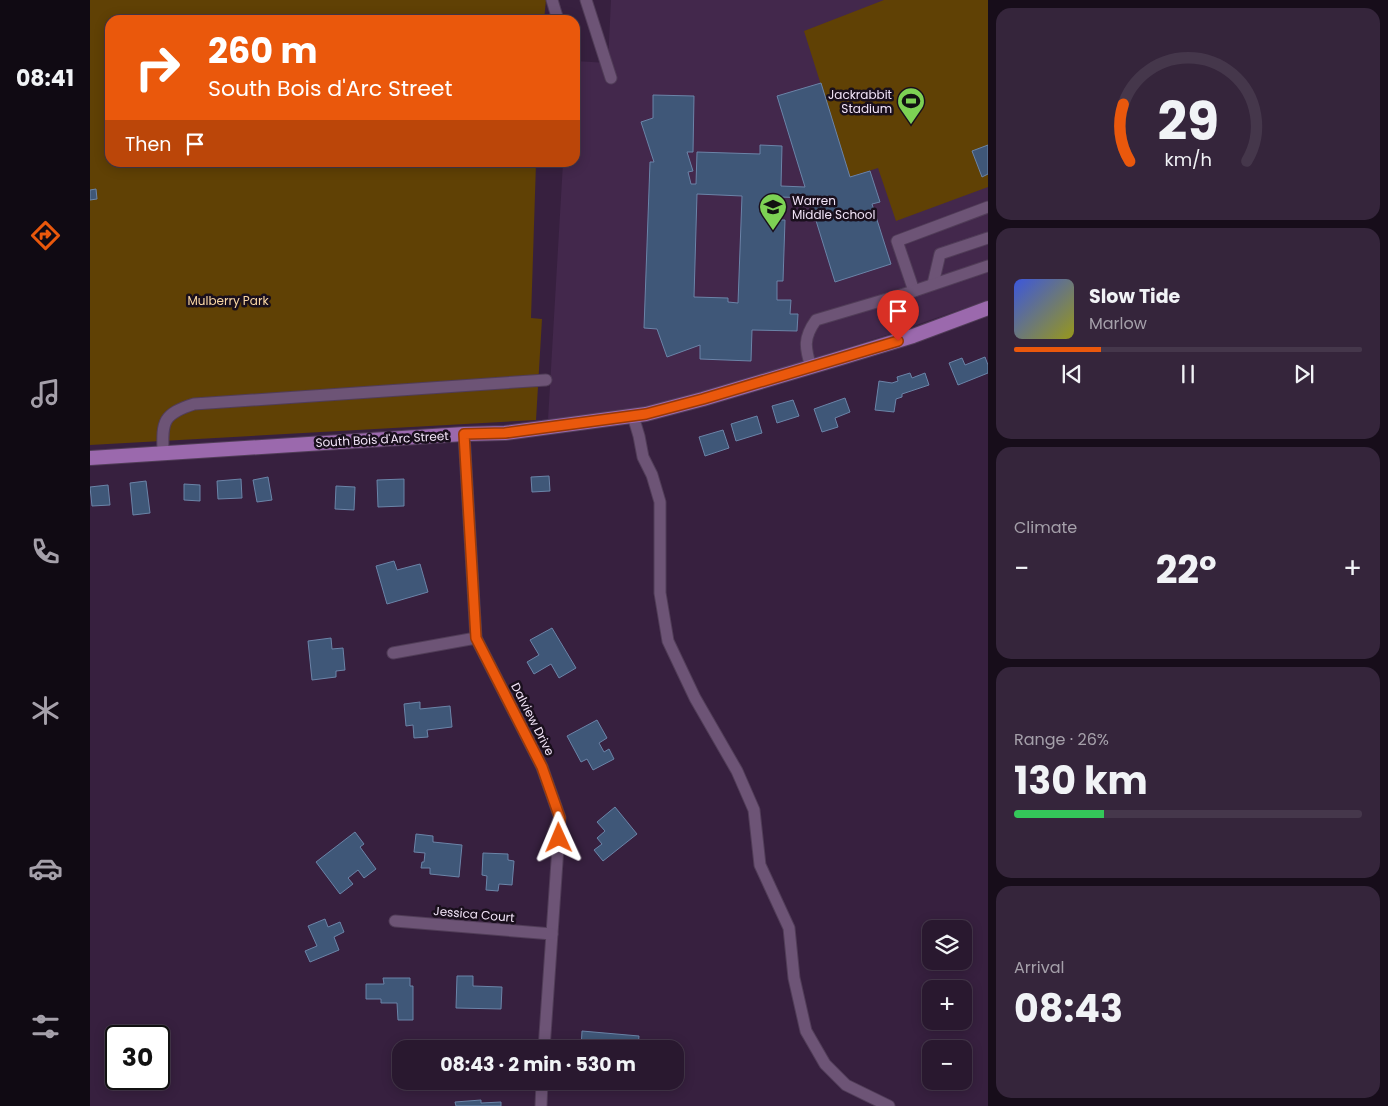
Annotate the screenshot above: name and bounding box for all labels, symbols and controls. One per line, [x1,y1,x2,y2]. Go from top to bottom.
text: 260 m [208,26,318,75]
icon: right [125,35,190,100]
text: 08:41 [16,63,74,94]
text: South Bois d'Arc Street [208,73,452,104]
text: 29 [1157,85,1219,158]
place label: Jackrabbit Stadium [828,86,892,117]
sports icon: Jackrabbit Stadium [896,86,926,125]
icon: arrive [181,130,209,158]
text: Then [125,131,171,158]
text: km/h [1164,147,1212,172]
school or university icon: Warren Middle School [758,192,788,231]
place label: Warren Middle School [792,192,875,223]
icon: directions [28,218,63,253]
text: Slow Tide [1089,283,1180,310]
pin [877,290,919,341]
park label: Mulberry Park [187,292,269,309]
icon: arrive [884,297,912,325]
text: Marlow [1089,312,1147,335]
icon: previous [1058,360,1086,388]
icon: pause [1174,360,1202,388]
icon: next [1290,360,1318,388]
icon: music [28,376,63,411]
street label: South Bois d'Arc Street [315,427,449,451]
text: Climate [1014,516,1077,539]
icon: phone [28,534,63,569]
text: 22° [1156,543,1217,596]
text: − [1014,549,1029,588]
text: + [1343,549,1362,588]
street label: Dalview Drive [507,680,559,758]
icon: climate [28,693,63,728]
text: Range · 26% [1014,728,1109,751]
text: 130 km [1014,754,1148,807]
position arrow [532,811,584,863]
icon: car [28,851,63,886]
street label: Jessica Court [433,902,515,926]
map controls [922,920,972,1090]
button: layers [922,920,972,970]
text: Arrival [1014,956,1064,979]
button: + [922,980,972,1030]
text: 08:43 [1014,982,1123,1035]
icon: filters [28,1009,63,1044]
speed limit sign: 30 [105,1025,170,1090]
button: − [922,1040,972,1090]
text: 08:43 · 2 min · 530 m [440,1051,636,1078]

